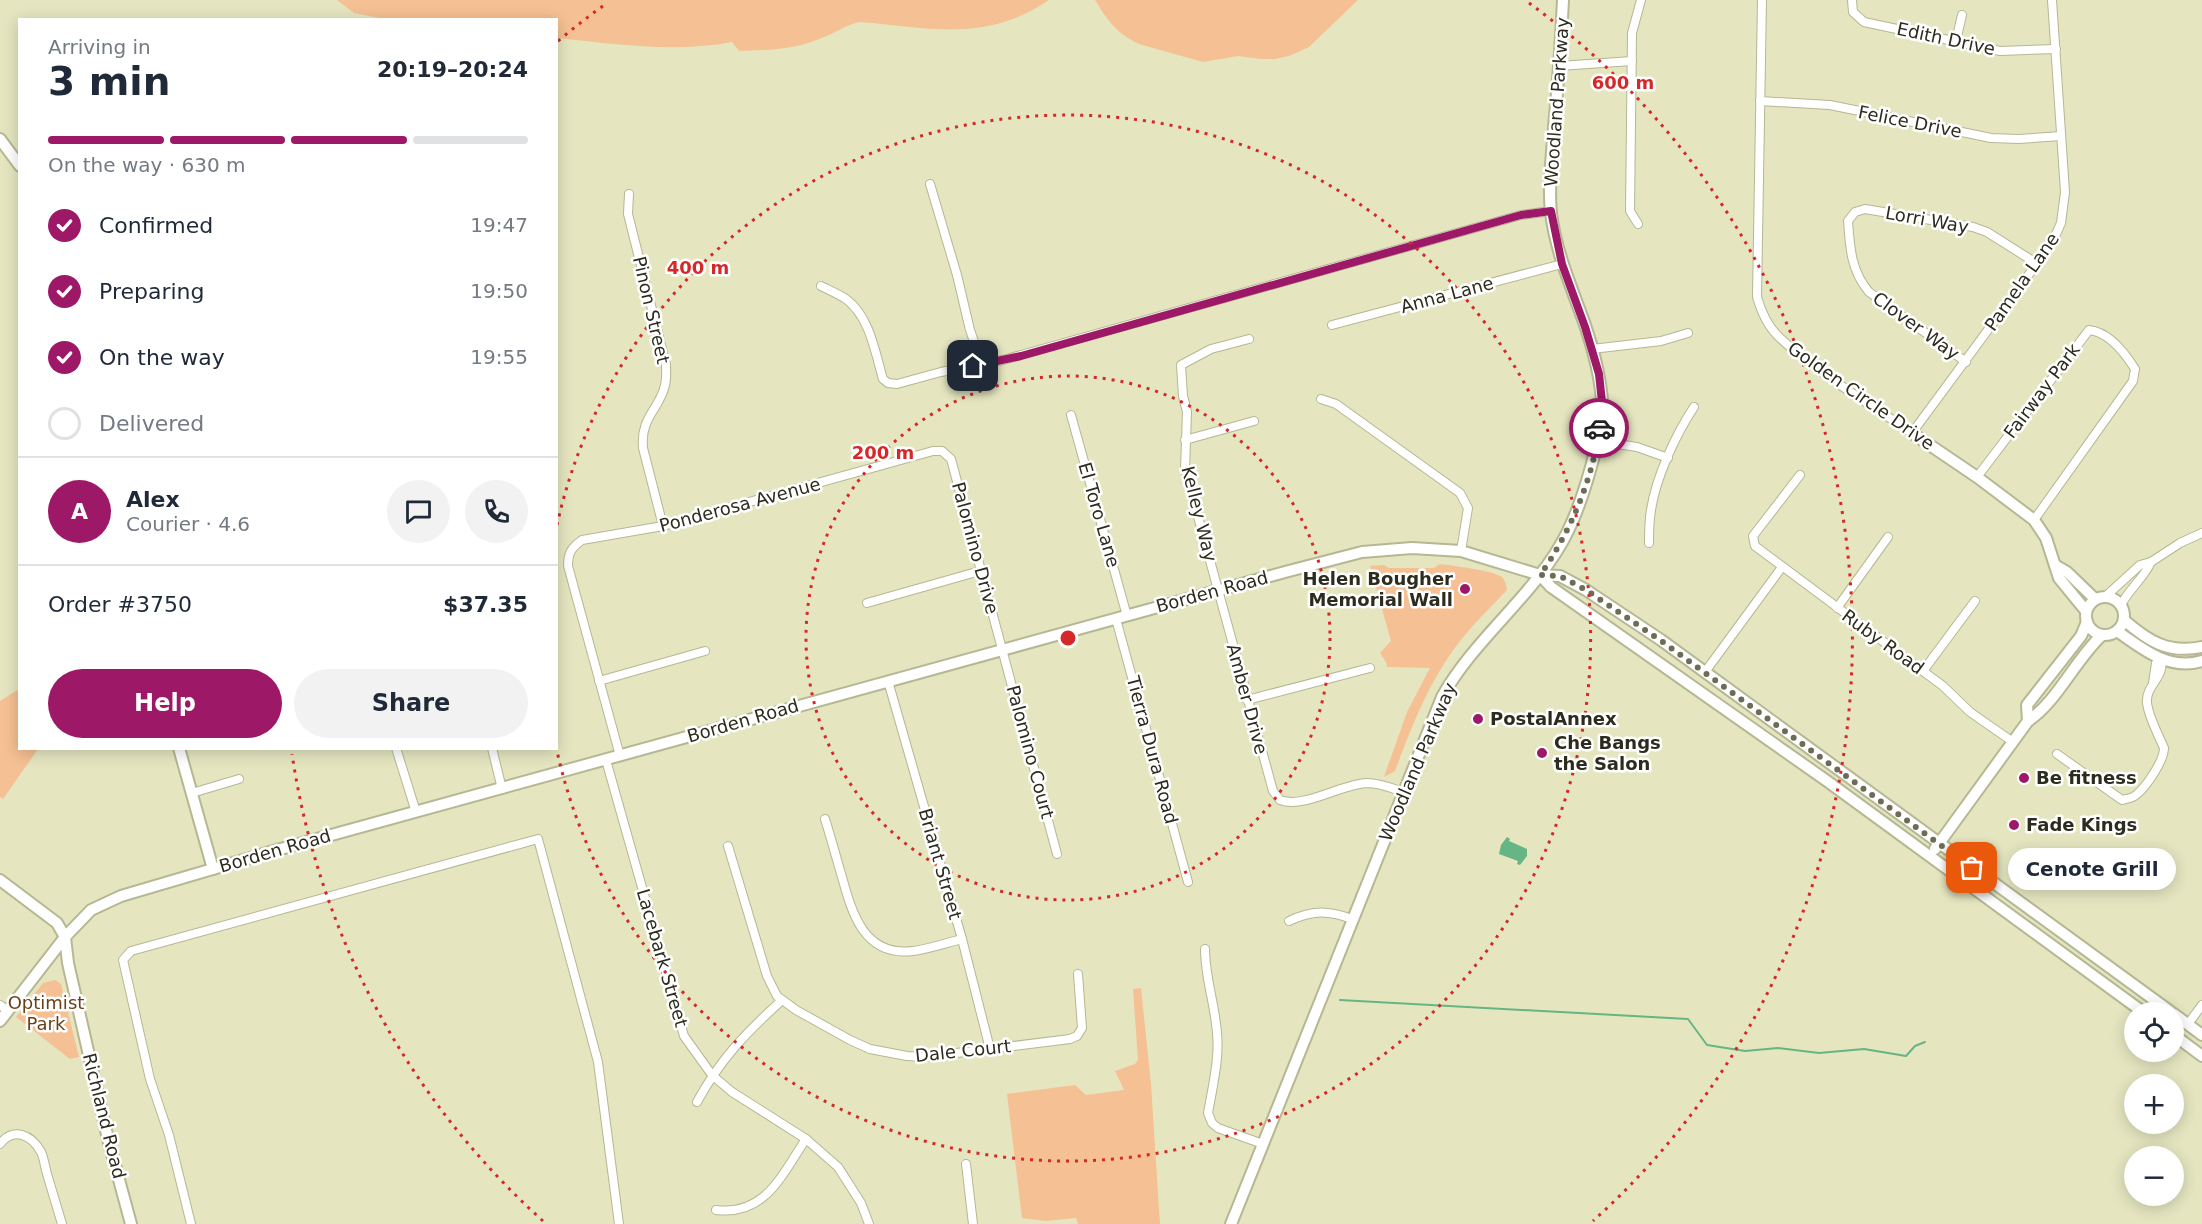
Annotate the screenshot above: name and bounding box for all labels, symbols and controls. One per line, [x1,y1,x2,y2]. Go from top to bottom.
street label: Woodland Parkway [1540,16,1573,188]
street label: Edith Drive [1895,18,1997,59]
text: Arriving in [48,35,151,59]
text: 20:19–20:24 [377,57,528,82]
text: 3 min [48,59,170,104]
text: 600 m [1592,72,1654,93]
street label: Felice Drive [1856,101,1964,142]
text: On the way · 630 m [48,153,246,177]
street label: Lorri Way [1884,202,1971,237]
icon: check [48,209,81,242]
text: Confirmed [99,213,213,238]
text: 19:47 [470,213,528,237]
street label: Pamela Lane [1980,229,2063,335]
street label: Pinon Street [629,254,674,366]
text: 400 m [667,257,729,278]
street label: Anna Lane [1398,272,1496,317]
icon: check [48,275,81,308]
text: Preparing [99,279,205,304]
text: 19:50 [470,279,528,303]
street label: Clover Way [1869,287,1964,364]
street label: Golden Circle Drive [1784,337,1939,454]
street label: Fairway Park [1999,339,2084,442]
pin [947,340,998,391]
icon: check [48,341,81,374]
text: On the way [99,345,225,370]
text: 19:55 [470,345,528,369]
icon: home [956,349,989,382]
courier [1569,398,1629,458]
text: Delivered [99,411,204,436]
icon: car [1583,412,1616,445]
text: 200 m [852,442,914,463]
street label: El Toro Lane [1074,460,1125,570]
street label: Kelley Way [1177,464,1222,564]
street label: Ponderosa Avenue [657,473,823,536]
button: chat [387,480,450,543]
button: phone [465,480,528,543]
street label: Palomino Drive [948,480,1003,616]
text: Alex [126,487,180,512]
text: A [71,499,88,524]
text: Courier · 4.6 [126,512,250,536]
street label: Borden Road [1153,566,1270,617]
place label: Helen Bougher Memorial Wall [1303,568,1453,610]
marker: Helen Bougher Memorial Wall [1458,582,1472,596]
text: Order #3750 [48,592,192,617]
text: $37.35 [443,592,528,617]
street label: Ruby Road [1838,605,1928,678]
centre of rings [1058,628,1078,648]
street label: Amber Drive [1223,641,1272,756]
button: Help [48,669,282,738]
button: Share [294,669,528,738]
street label: Tierra Dura Road [1122,673,1182,826]
street label: Woodland Parkway [1375,679,1461,844]
street label: Palomino Court [1003,683,1058,821]
street label: Borden Road [685,695,801,746]
place label: PostalAnnex [1490,708,1617,729]
marker: PostalAnnex [1471,712,1485,726]
place label: Che Bangs the Salon [1554,732,1661,774]
marker: Che Bangs the Salon [1535,746,1549,760]
place label: Be fitness [2036,767,2137,788]
marker: Be fitness [2017,771,2031,785]
street label: Briant Street [915,806,966,922]
place label: Fade Kings [2026,814,2137,835]
marker: Fade Kings [2007,818,2021,832]
street label: Borden Road [217,825,333,876]
pin [1946,842,1997,893]
callout: Cenote Grill [2008,847,2176,889]
icon: bag [1955,851,1988,884]
text: Cenote Grill [2025,857,2159,881]
street label: Lacebark Street [633,886,692,1029]
park label: Optimist Park [8,992,84,1034]
map controls [2124,1002,2184,1206]
button: locate [2124,1002,2184,1062]
street label: Dale Court [914,1035,1012,1066]
street label: Richland Road [79,1051,130,1181]
button: + [2124,1074,2184,1134]
button: − [2124,1146,2184,1206]

